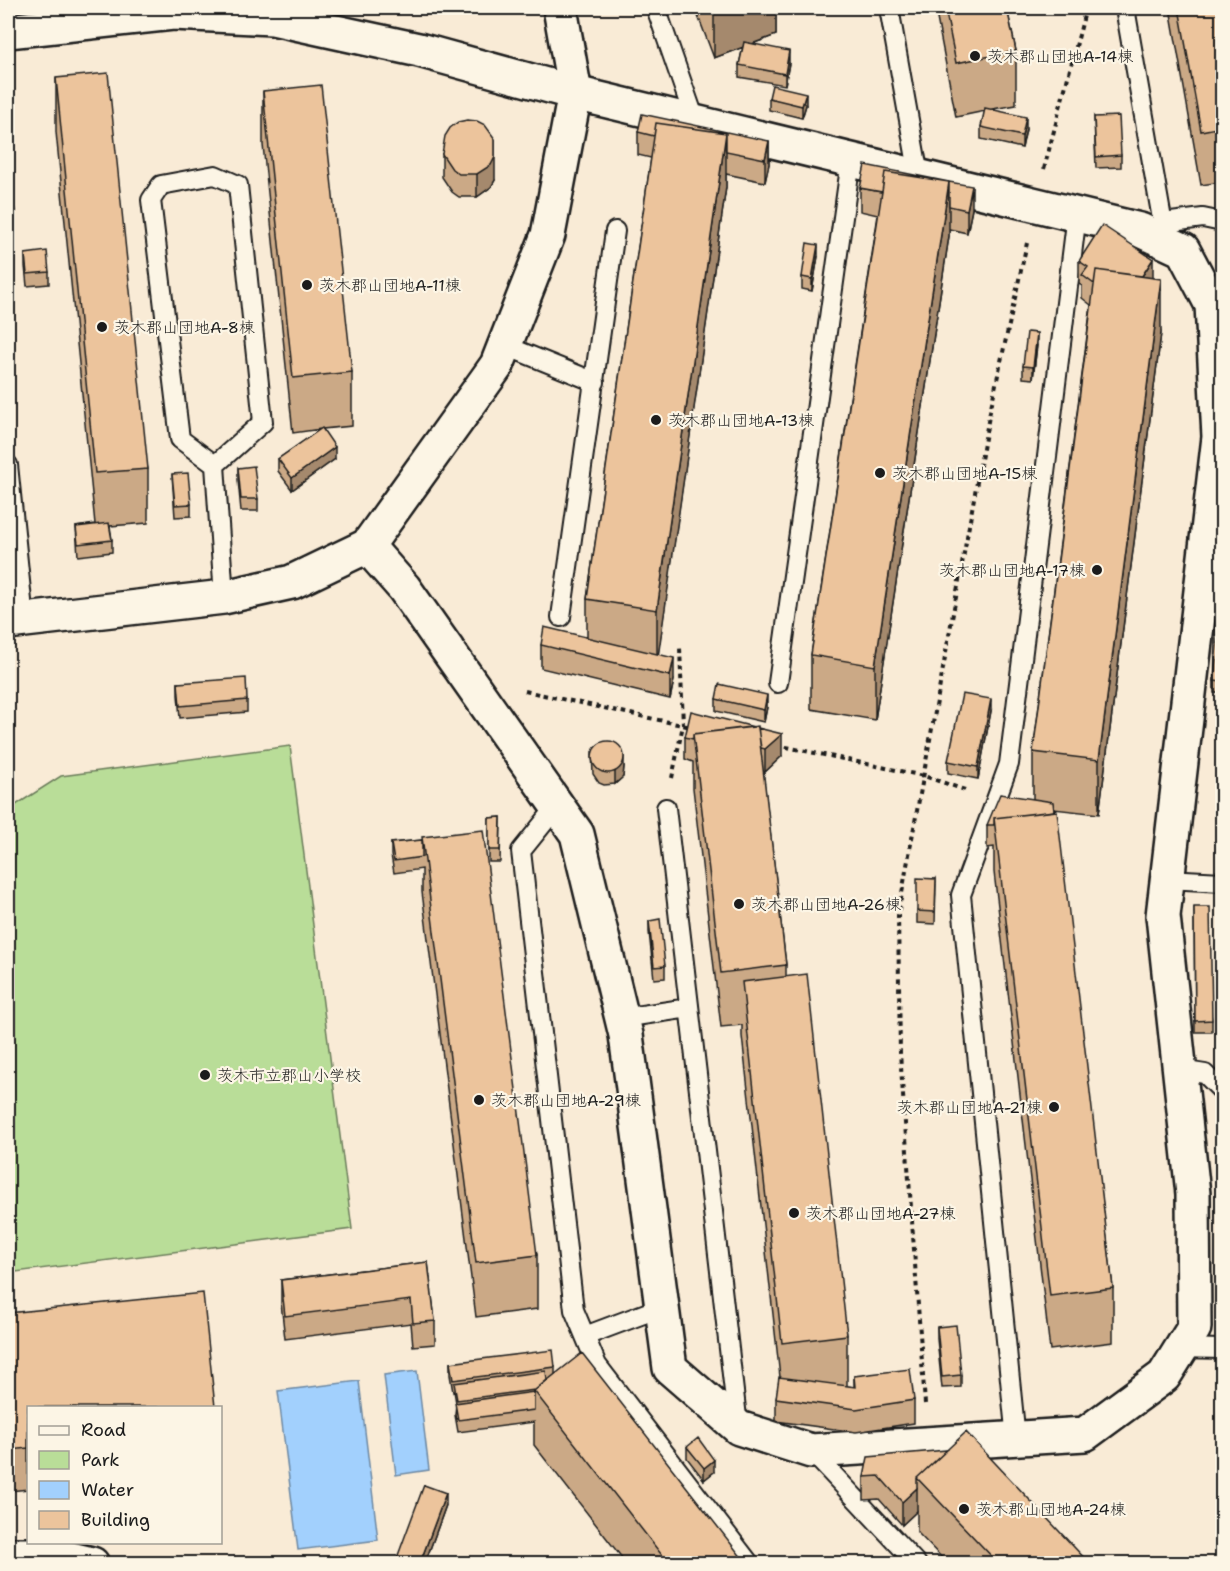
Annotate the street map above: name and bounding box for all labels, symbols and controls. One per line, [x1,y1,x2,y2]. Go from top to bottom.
place label: 茨木郡山団地A-14棟 [987,46,1133,67]
marker: 茨木郡山団地A-14棟 [968,49,982,63]
place label: 茨木郡山団地A-11棟 [319,275,461,296]
marker: 茨木郡山団地A-11棟 [300,278,314,292]
place label: 茨木郡山団地A-8棟 [114,317,255,338]
marker: 茨木郡山団地A-8棟 [95,320,109,334]
place label: 茨木郡山団地A-13棟 [668,410,814,431]
marker: 茨木郡山団地A-13棟 [649,413,663,427]
place label: 茨木郡山団地A-15棟 [892,463,1037,484]
marker: 茨木郡山団地A-15棟 [873,466,887,480]
place label: 茨木郡山団地A-17棟 [939,560,1085,581]
marker: 茨木郡山団地A-17棟 [1090,563,1104,577]
place label: 茨木郡山団地A-26棟 [751,894,901,915]
marker: 茨木郡山団地A-26棟 [732,897,746,911]
place label: 茨木市立郡山小学校 [217,1065,361,1086]
marker: 茨木市立郡山小学校 [198,1068,212,1082]
place label: 茨木郡山団地A-29棟 [491,1090,641,1111]
marker: 茨木郡山団地A-29棟 [472,1093,486,1107]
place label: 茨木郡山団地A-21棟 [897,1097,1042,1118]
marker: 茨木郡山団地A-21棟 [1047,1100,1061,1114]
place label: 茨木郡山団地A-27棟 [806,1203,956,1224]
marker: 茨木郡山団地A-27棟 [787,1206,801,1220]
legend [27,1406,222,1544]
text: Road [81,1418,126,1442]
text: Park [81,1448,120,1472]
text: Water [81,1478,134,1502]
place label: 茨木郡山団地A-24棟 [976,1499,1126,1520]
marker: 茨木郡山団地A-24棟 [957,1502,971,1516]
text: Building [81,1508,150,1532]

